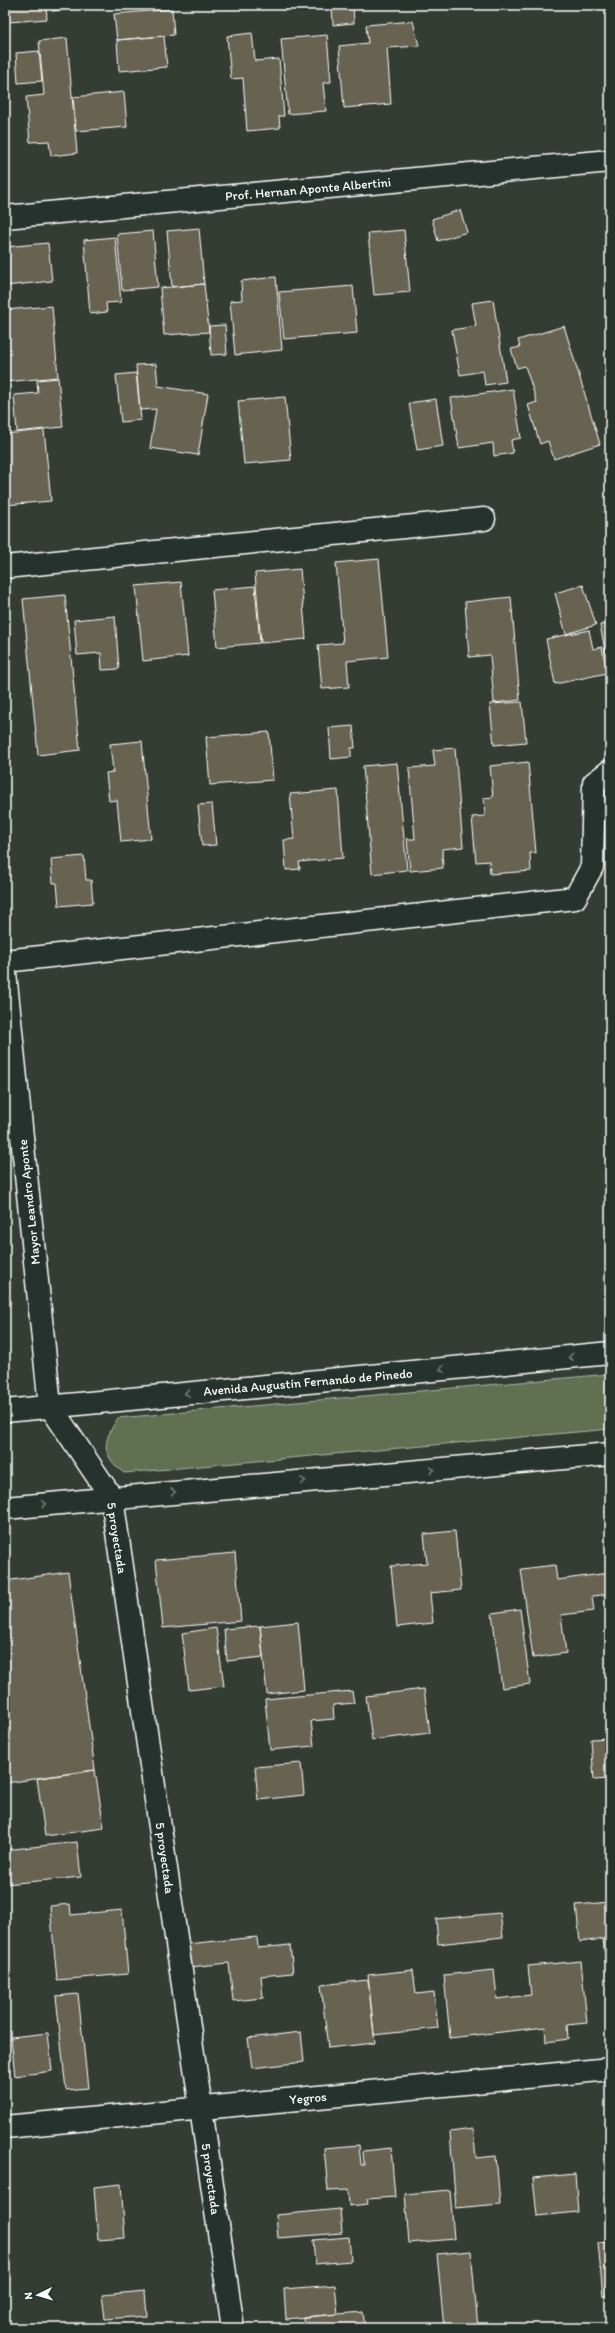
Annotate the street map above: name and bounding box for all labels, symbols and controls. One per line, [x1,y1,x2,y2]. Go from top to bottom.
street label: Prof. Hernan Aponte Albertini [224,174,392,204]
street label: Mayor Leandro Aponte [15,1138,43,1266]
one-way arrow [568,1352,574,1361]
one-way arrow [439,1364,445,1373]
street label: Avenida Augustín Fernando de Pinedo [203,1365,414,1399]
one-way arrow [184,1389,190,1398]
one-way arrow [429,1465,435,1474]
one-way arrow [300,1476,306,1485]
one-way arrow [170,1488,176,1497]
one-way arrow [41,1500,47,1509]
street label: 5 proyectada [104,1501,130,1575]
street label: 5 proyectada [153,1821,177,1895]
street label: Yegros [289,2089,328,2107]
street label: 5 proyectada [199,2142,223,2216]
north arrow [18,2275,58,2315]
text: N [22,2292,35,2300]

